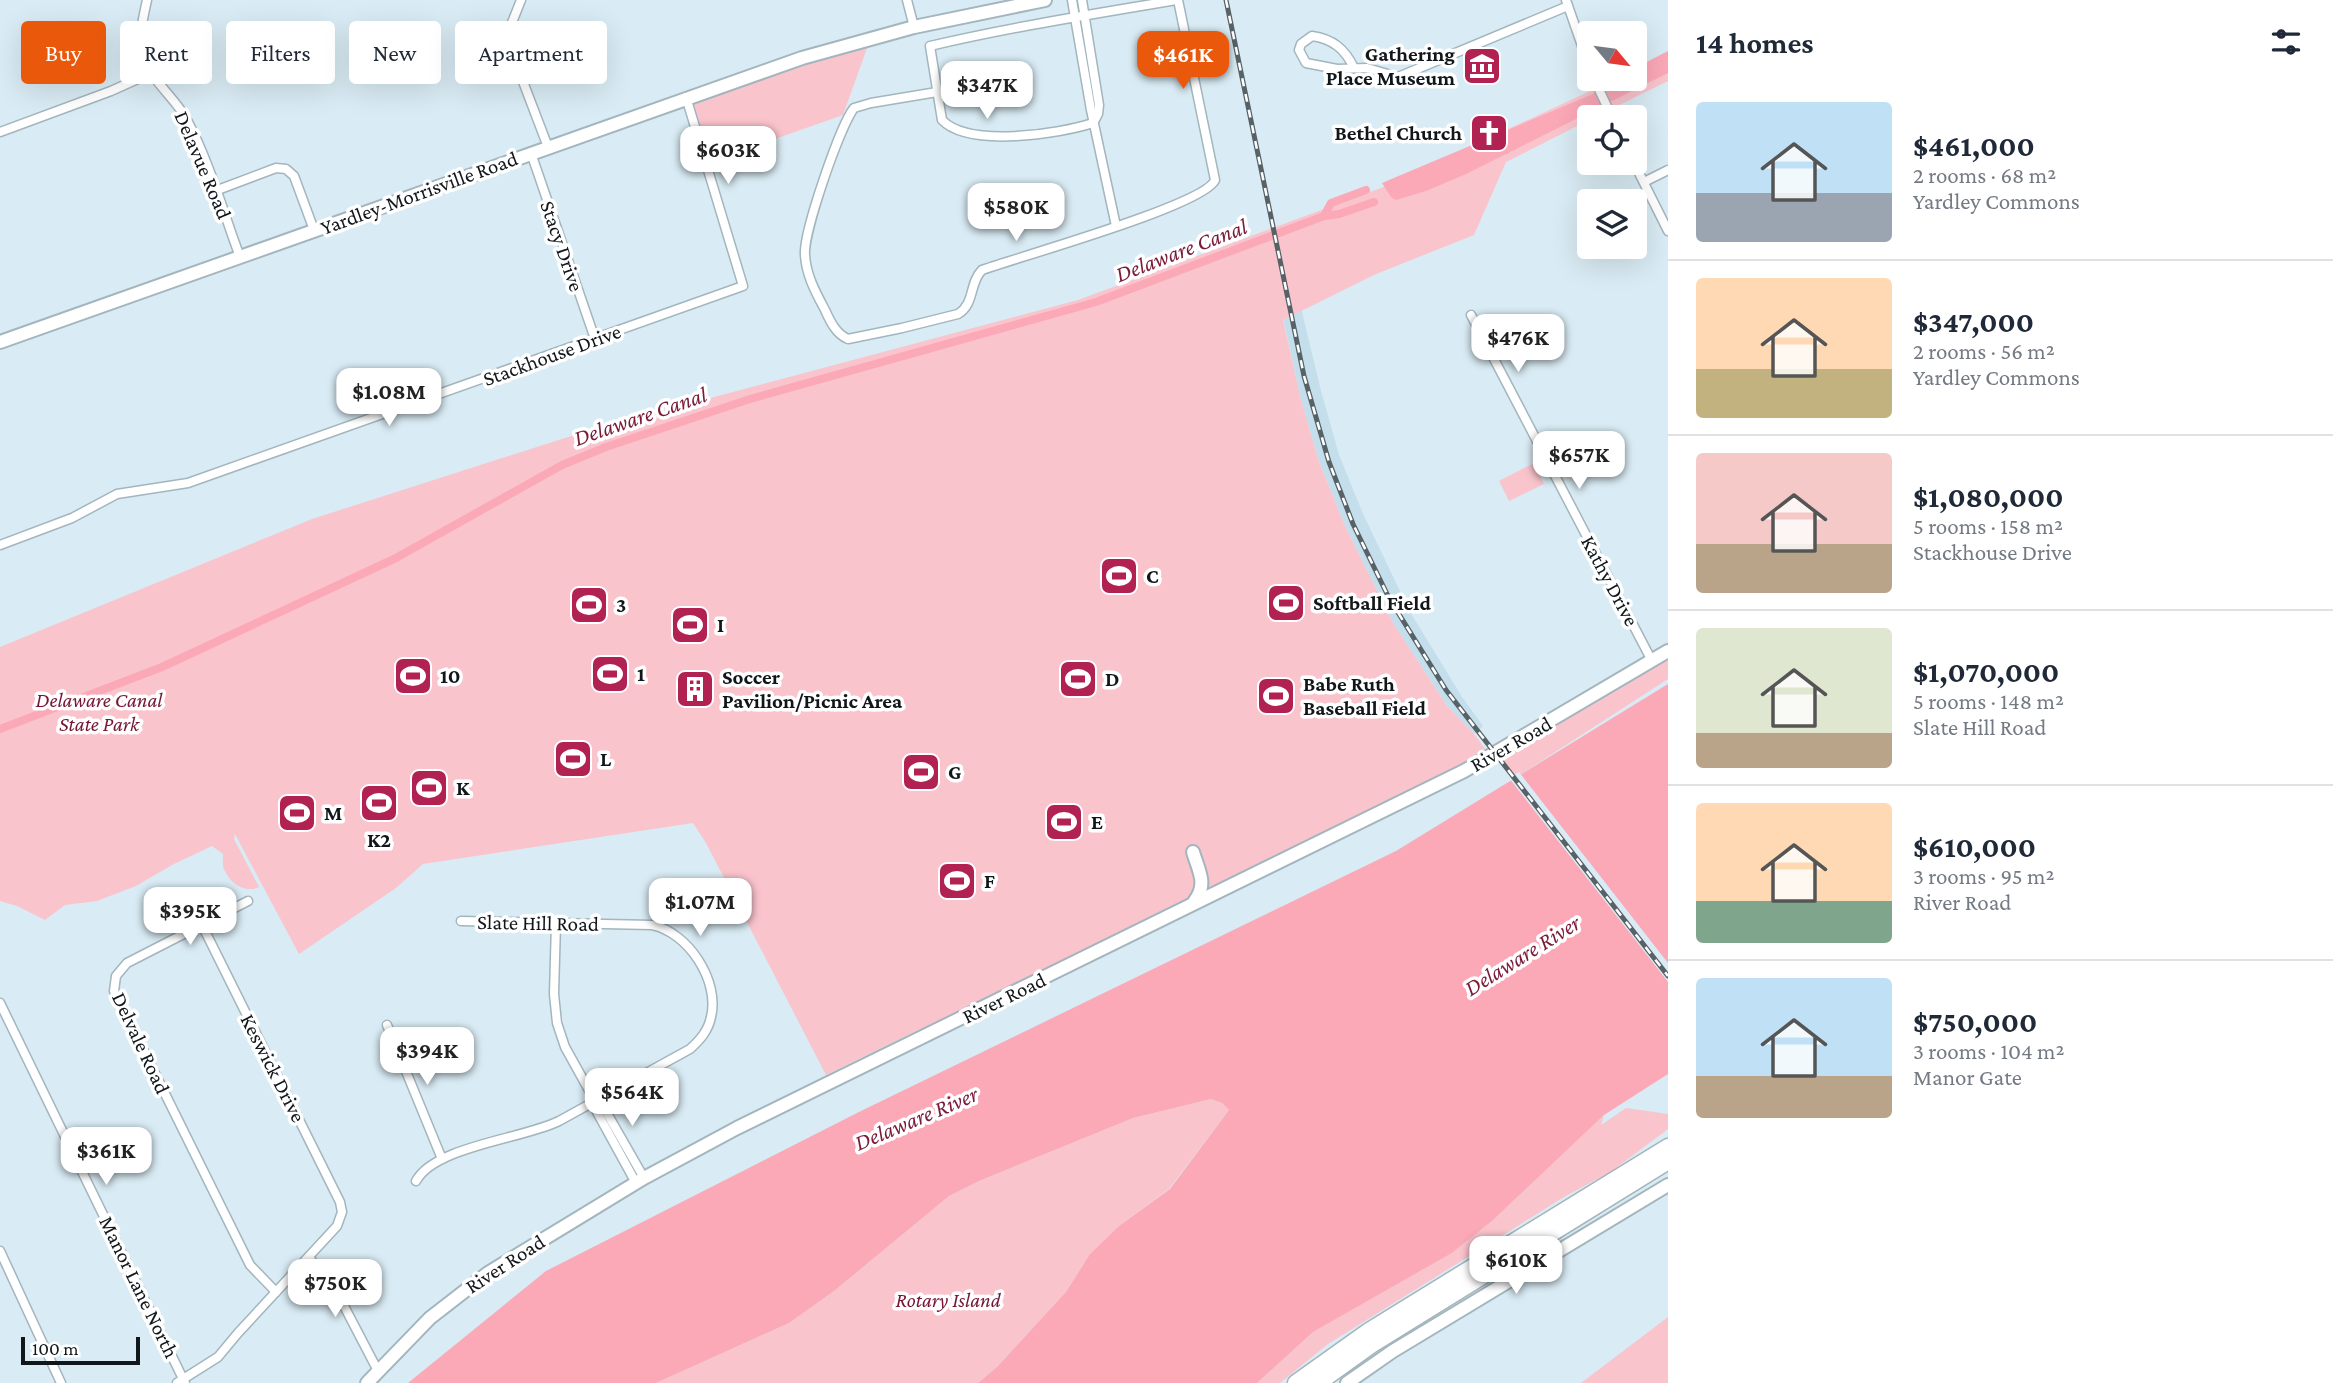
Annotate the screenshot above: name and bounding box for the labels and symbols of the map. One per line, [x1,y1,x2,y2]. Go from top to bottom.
north arrow [1577,21,1647,91]
pin: $461K [1134,32,1232,91]
place label: Gathering Place Museum [1326,42,1455,90]
museum icon: Gathering Place Museum [1461,45,1503,87]
pin: $347K [938,61,1036,121]
street label: Delavue Road [169,107,237,223]
church icon: Bethel Church [1468,112,1510,154]
place label: Bethel Church [1334,121,1462,145]
pin: $603K [679,127,777,186]
street label: Yardley-Morrisville Road [317,146,521,240]
pin: $580K [967,184,1065,243]
street label: Stacy Drive [535,197,589,295]
water label: Delaware Canal [1111,213,1251,287]
pin: $476K [1469,314,1567,374]
street label: Stackhouse Drive [480,319,624,391]
pin: $1.08M [332,368,446,428]
water label: Delaware Canal [570,381,710,451]
pin: $657K [1530,432,1628,491]
street label: Kathy Drive [1576,532,1644,630]
sports icon: C [1098,555,1140,597]
place label: C [1146,564,1159,588]
sports icon: Softball Field [1265,582,1307,624]
sports icon: 3 [568,584,610,626]
place label: Softball Field [1313,591,1431,615]
place label: 3 [616,593,626,617]
sports icon: I [669,604,711,646]
place label: I [717,613,724,637]
sports icon: 1 [589,653,631,695]
sports icon: 10 [392,655,434,697]
sports icon: D [1057,658,1099,700]
place label: 1 [637,662,645,686]
place label: 10 [440,664,461,688]
place label: Soccer Pavilion/Picnic Area [722,665,903,713]
place label: D [1105,667,1120,691]
building icon: Soccer Pavilion/Picnic Area [674,668,716,710]
place label: Babe Ruth Baseball Field [1303,672,1426,720]
sports icon: Babe Ruth Baseball Field [1255,675,1297,717]
park label: Delaware Canal State Park [36,688,163,736]
street label: River Road [1466,711,1556,777]
sports icon: L [552,738,594,780]
place label: L [600,747,612,771]
sports icon: G [900,751,942,793]
place label: G [948,760,962,784]
sports icon: K [408,767,450,809]
place label: K [456,776,470,800]
sports icon: K2 [358,782,400,824]
sports icon: M [276,792,318,834]
place label: M [324,801,342,825]
sports icon: E [1043,801,1085,843]
place label: E [1091,810,1103,834]
place label: K2 [367,828,391,852]
sports icon: F [936,860,978,902]
place label: F [984,869,995,893]
pin: $1.07M [643,878,757,938]
pin: $395K [141,888,239,947]
water label: Delaware River [1459,909,1586,1001]
street label: Slate Hill Road [477,910,599,936]
street label: River Road [958,968,1050,1028]
street label: Delvale Road [107,988,175,1098]
street label: Keswick Drive [235,1010,311,1126]
pin: $394K [378,1028,476,1087]
pin: $564K [583,1068,681,1128]
water label: Delaware River [850,1080,983,1156]
pin: $361K [57,1128,155,1187]
street label: Manor Lane North [94,1212,184,1362]
street label: River Road [461,1229,549,1299]
pin: $610K [1467,1236,1565,1296]
pin: $750K [286,1260,384,1319]
park label: Rotary Island [895,1288,1002,1312]
scale bar [21,1334,140,1366]

